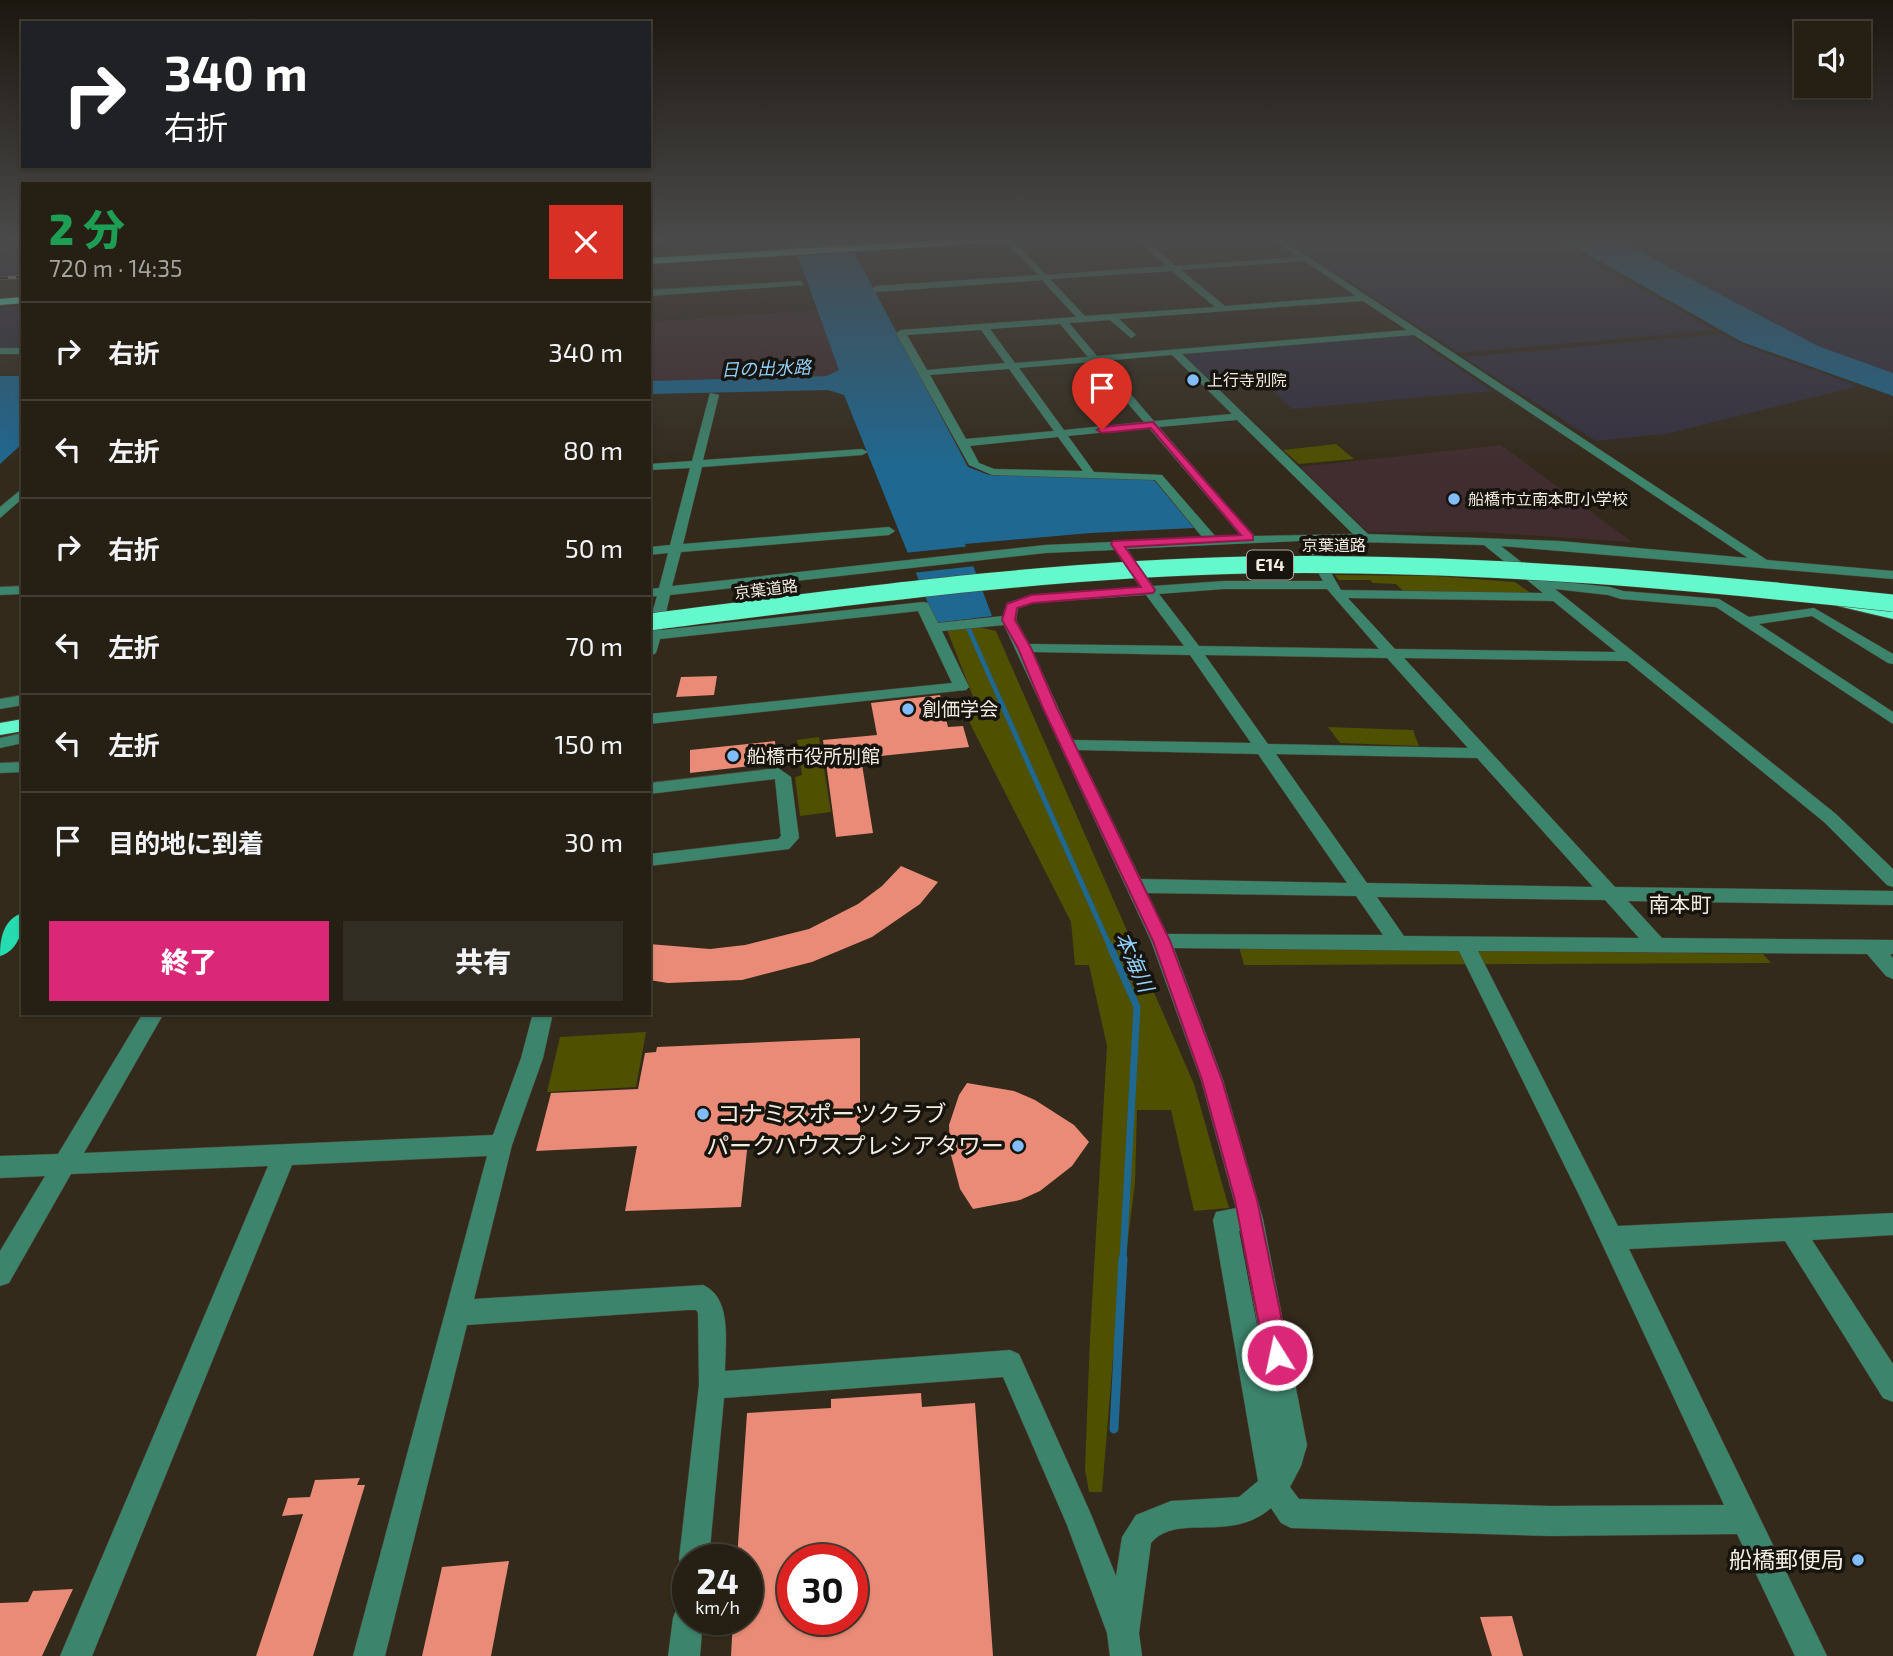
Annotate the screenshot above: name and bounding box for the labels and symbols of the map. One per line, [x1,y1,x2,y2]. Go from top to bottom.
water label: 日の出水路 [721,355,813,381]
pin [1072,358,1132,430]
place label: 上行寺別院 [1207,370,1287,389]
marker: 上行寺別院 [1185,372,1201,388]
place label: 船橋市立南本町小学校 [1468,489,1628,508]
marker: 船橋市立南本町小学校 [1446,491,1462,507]
street label: 京葉道路 [1302,535,1366,554]
road number: E14 [1247,550,1293,580]
street label: 京葉道路 [733,575,799,602]
place label: 創価学会 [922,697,998,720]
marker: 創価学会 [900,701,916,717]
place label: 船橋市役所別館 [747,744,880,767]
marker: 船橋市役所別館 [725,748,741,764]
district label: 南本町 [1649,891,1712,916]
water label: 本海川 [1111,928,1160,997]
place label: コナミスポーツクラブ [717,1099,947,1127]
marker: コナミスポーツクラブ [695,1106,711,1122]
place label: パークハウスプレシアタワー [706,1131,1004,1159]
marker: パークハウスプレシアタワー [1010,1138,1026,1154]
position arrow [1240,1318,1314,1392]
speed limit sign: 30 [777,1544,868,1635]
place label: 船橋郵便局 [1729,1545,1844,1573]
marker: 船橋郵便局 [1850,1552,1866,1568]

